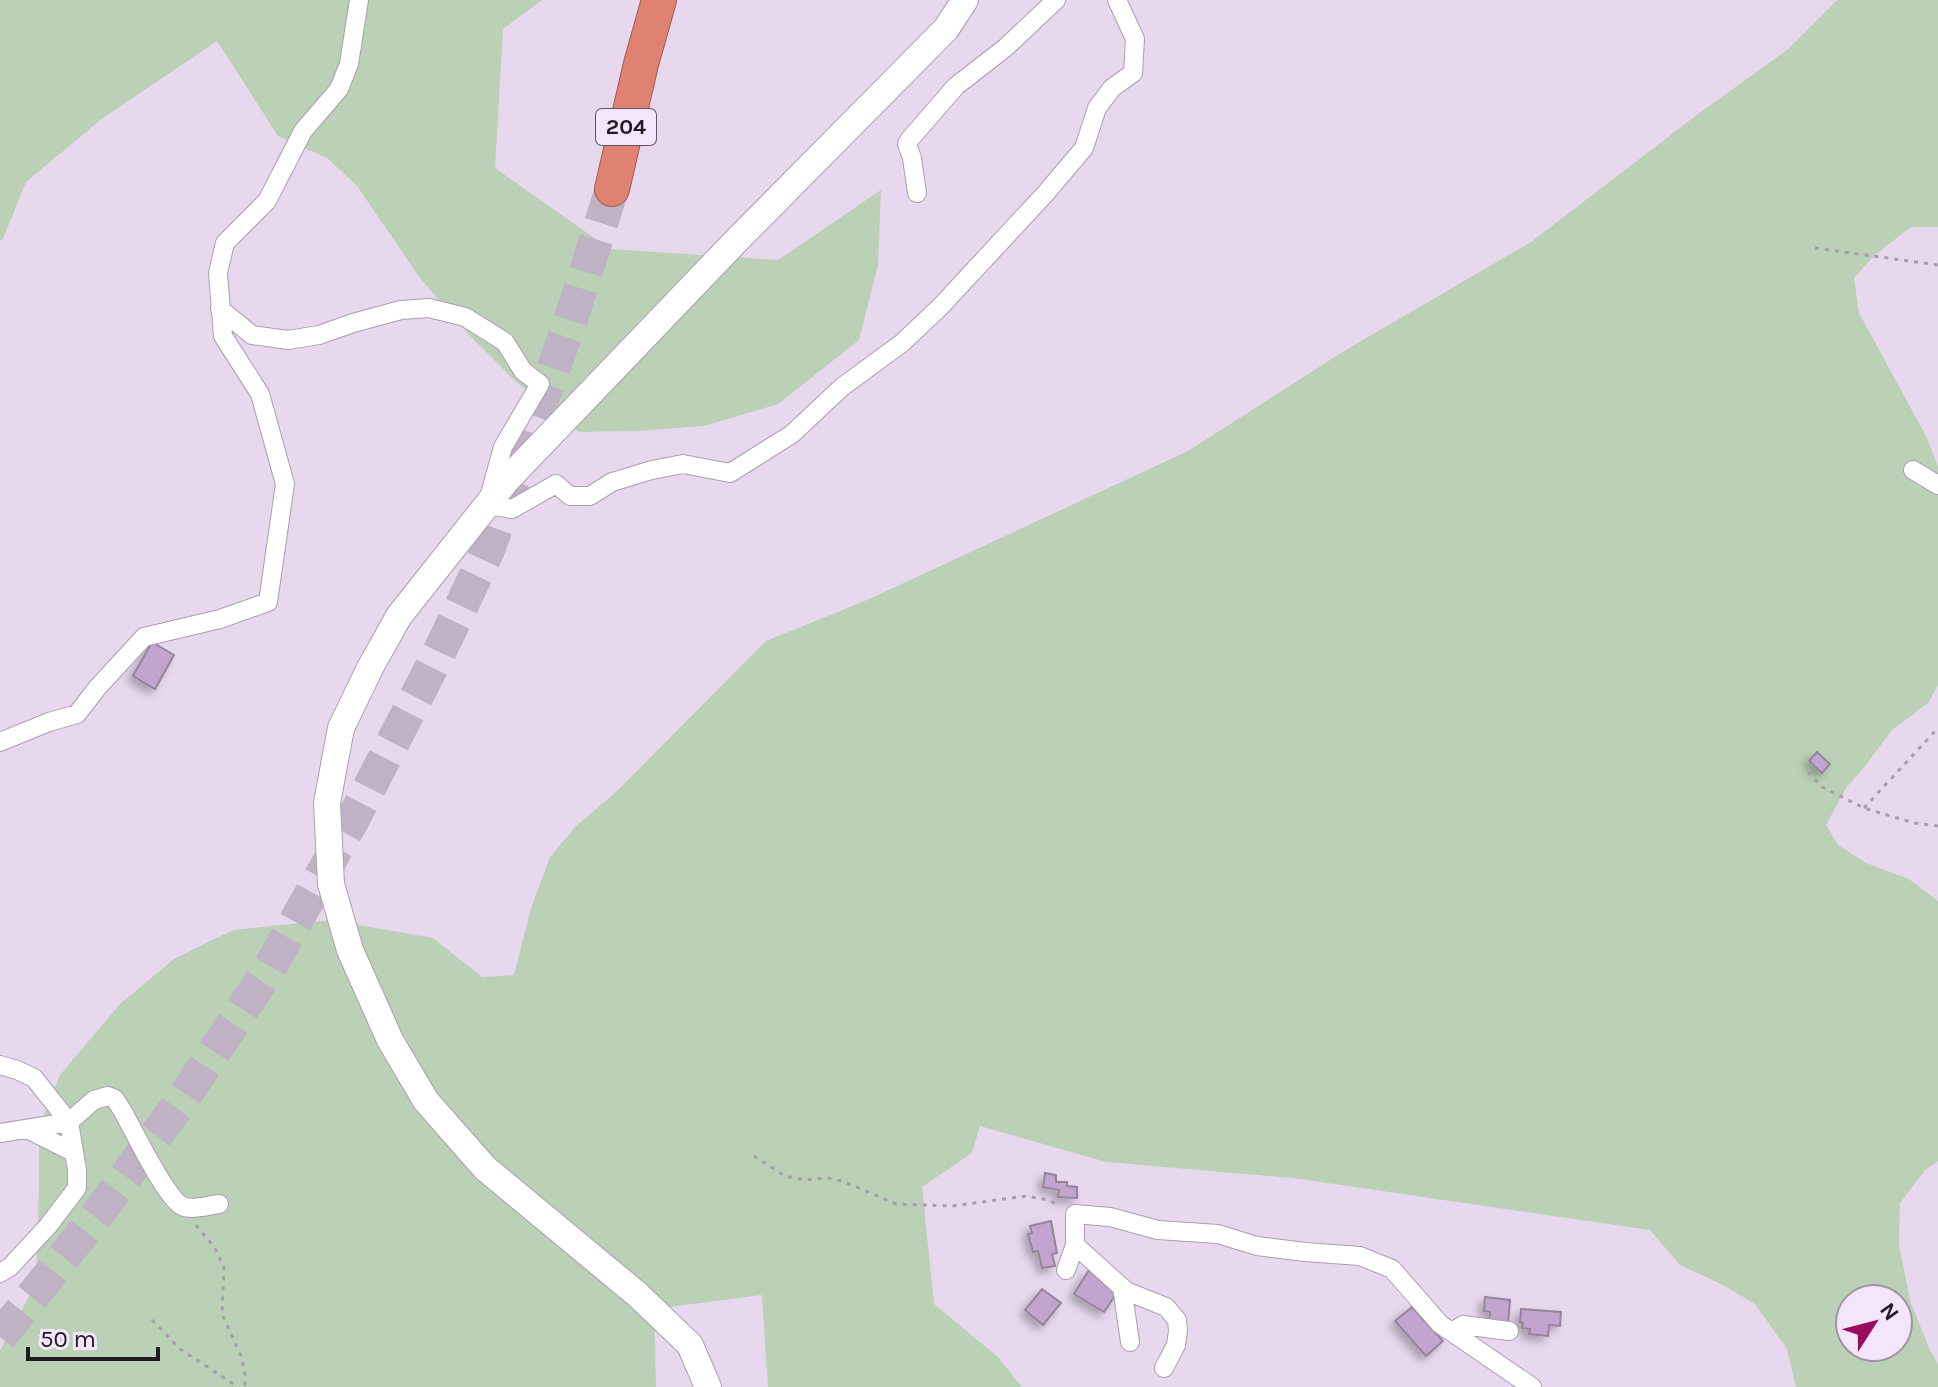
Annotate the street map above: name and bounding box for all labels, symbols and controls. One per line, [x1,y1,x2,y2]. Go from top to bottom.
road number: 204 [596,109,656,145]
north arrow [1834,1283,1914,1363]
text: N [1874,1298,1905,1326]
scale bar [28,1311,158,1361]
text: 50 m [40,1325,96,1353]

